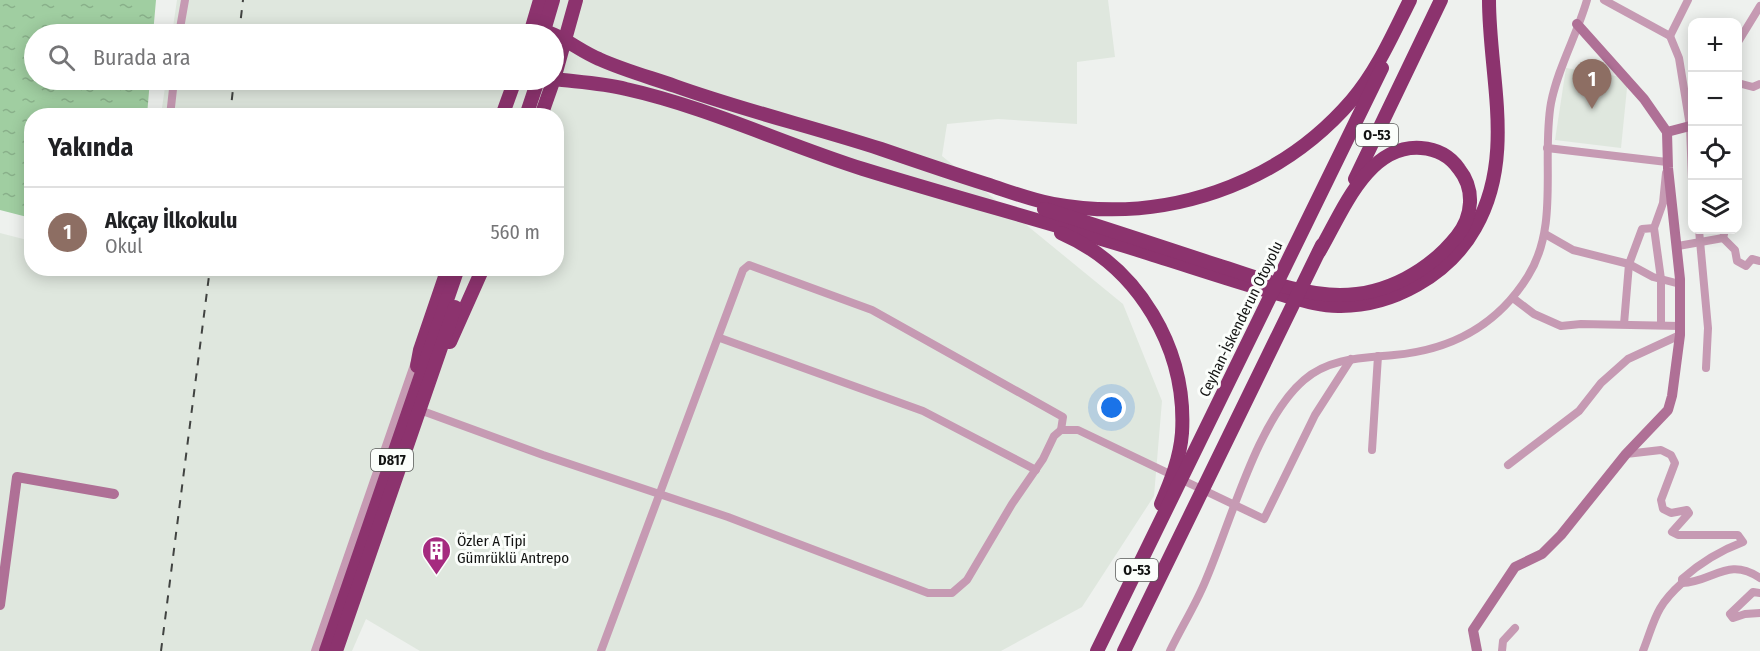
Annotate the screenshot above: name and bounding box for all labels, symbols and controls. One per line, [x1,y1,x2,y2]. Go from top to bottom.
map controls [1688,18,1742,234]
button: + [1688,18,1742,72]
search box [24,24,564,90]
icon: search [45,41,78,74]
text: Burada ara [93,44,191,71]
pin: 1 [1572,60,1612,109]
button: − [1688,72,1742,126]
road number: O-53 [1356,124,1398,146]
button: locate [1688,126,1742,180]
text: Yakında [48,132,133,163]
button: layers [1688,180,1742,234]
text: Akçay İlkokulu [105,207,237,234]
text: 1 [63,220,72,244]
text: 560 m [490,220,540,244]
text: Okul [105,234,142,258]
street label: Ceyhan-İskenderun Otoyolu [1195,238,1287,400]
your location [1097,393,1126,422]
road number: D817 [371,449,413,471]
place label: Özler A Tipi Gümrüklü Antrepo [457,532,569,567]
building icon: Özler A Tipi Gümrüklü Antrepo [420,534,452,576]
road number: O-53 [1116,559,1158,581]

